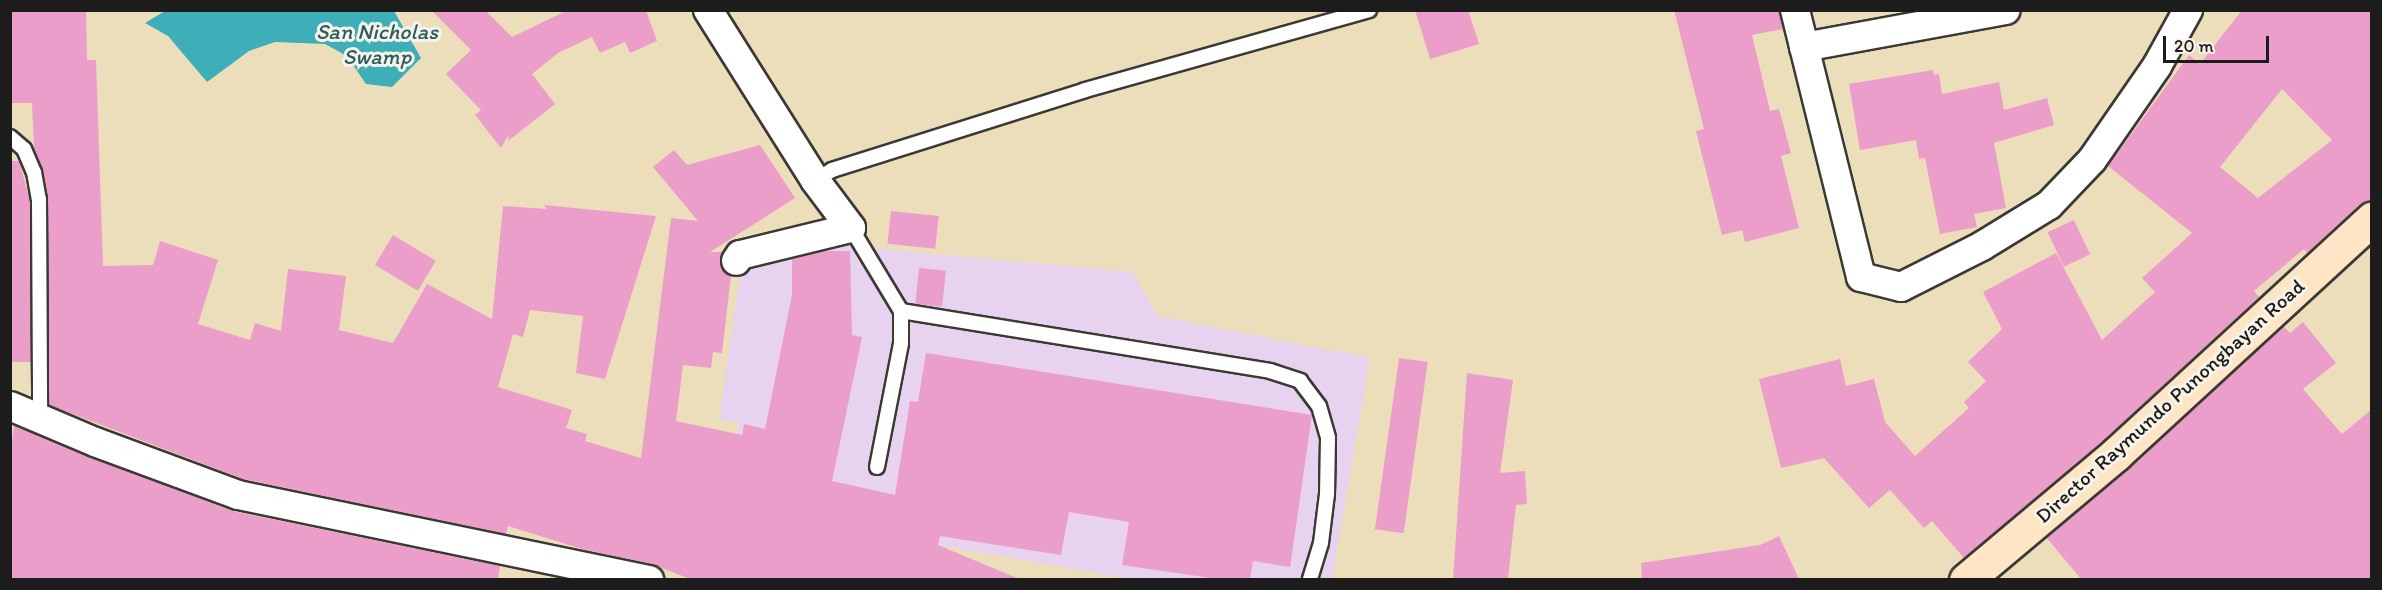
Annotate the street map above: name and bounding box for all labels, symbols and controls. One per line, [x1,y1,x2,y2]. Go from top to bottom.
water label: San Nicholas Swamp [316,18,438,70]
scale bar [2166,24,2272,62]
text: 20 m [2174,35,2214,57]
street label: Director Raymundo Punongbayan Road [2031,274,2309,528]

